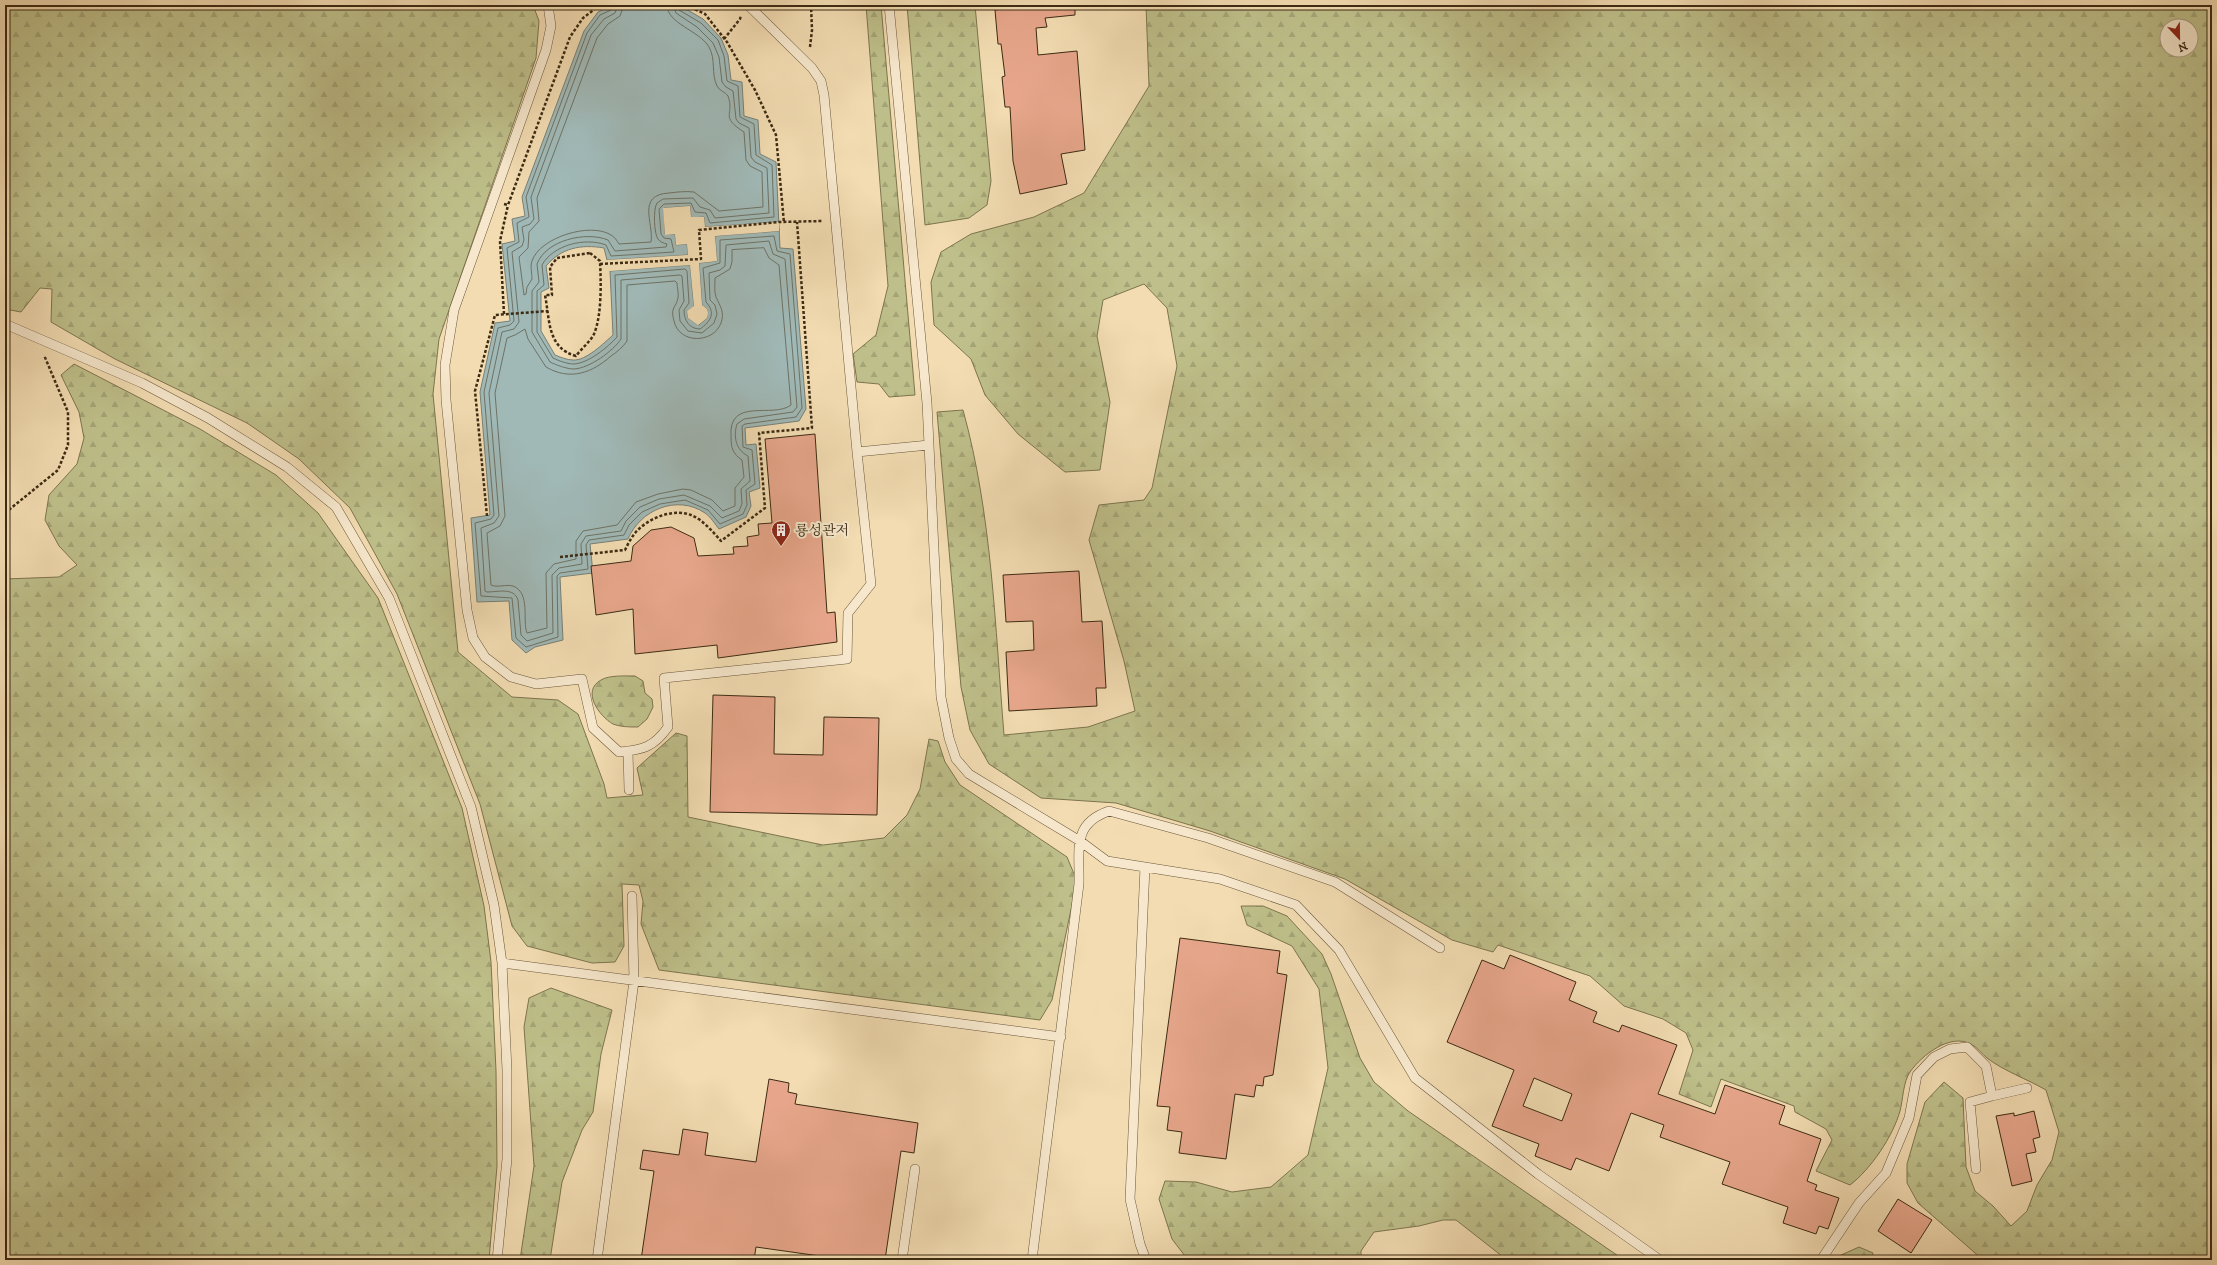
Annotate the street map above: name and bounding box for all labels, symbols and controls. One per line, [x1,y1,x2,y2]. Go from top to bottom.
north arrow [2159,18,2199,58]
text: N [2176,38,2189,55]
building icon: 룡성관저 [770,519,792,547]
place label: 룡성관저 [795,522,849,540]

